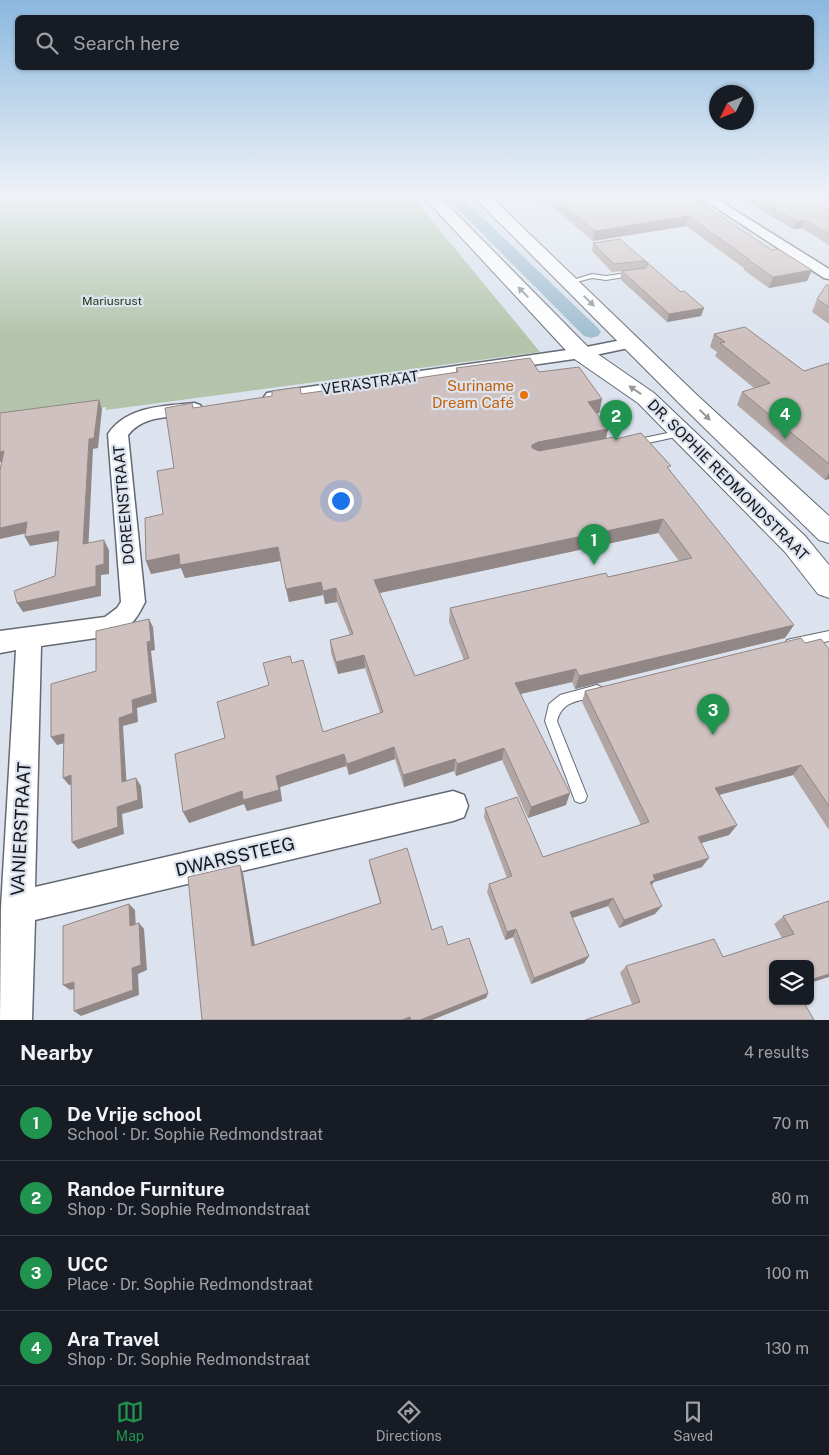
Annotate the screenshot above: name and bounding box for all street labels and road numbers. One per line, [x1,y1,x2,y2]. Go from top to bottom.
street label: VERASTRAAT [320,367,420,398]
street label: DR. SOPHIE REDMONDSTRAAT [644,396,812,564]
street label: DOREENSTRAAT [110,445,137,565]
street label: VANIERSTRAAT [7,761,35,896]
street label: DWARSSTEEG [173,833,297,880]

